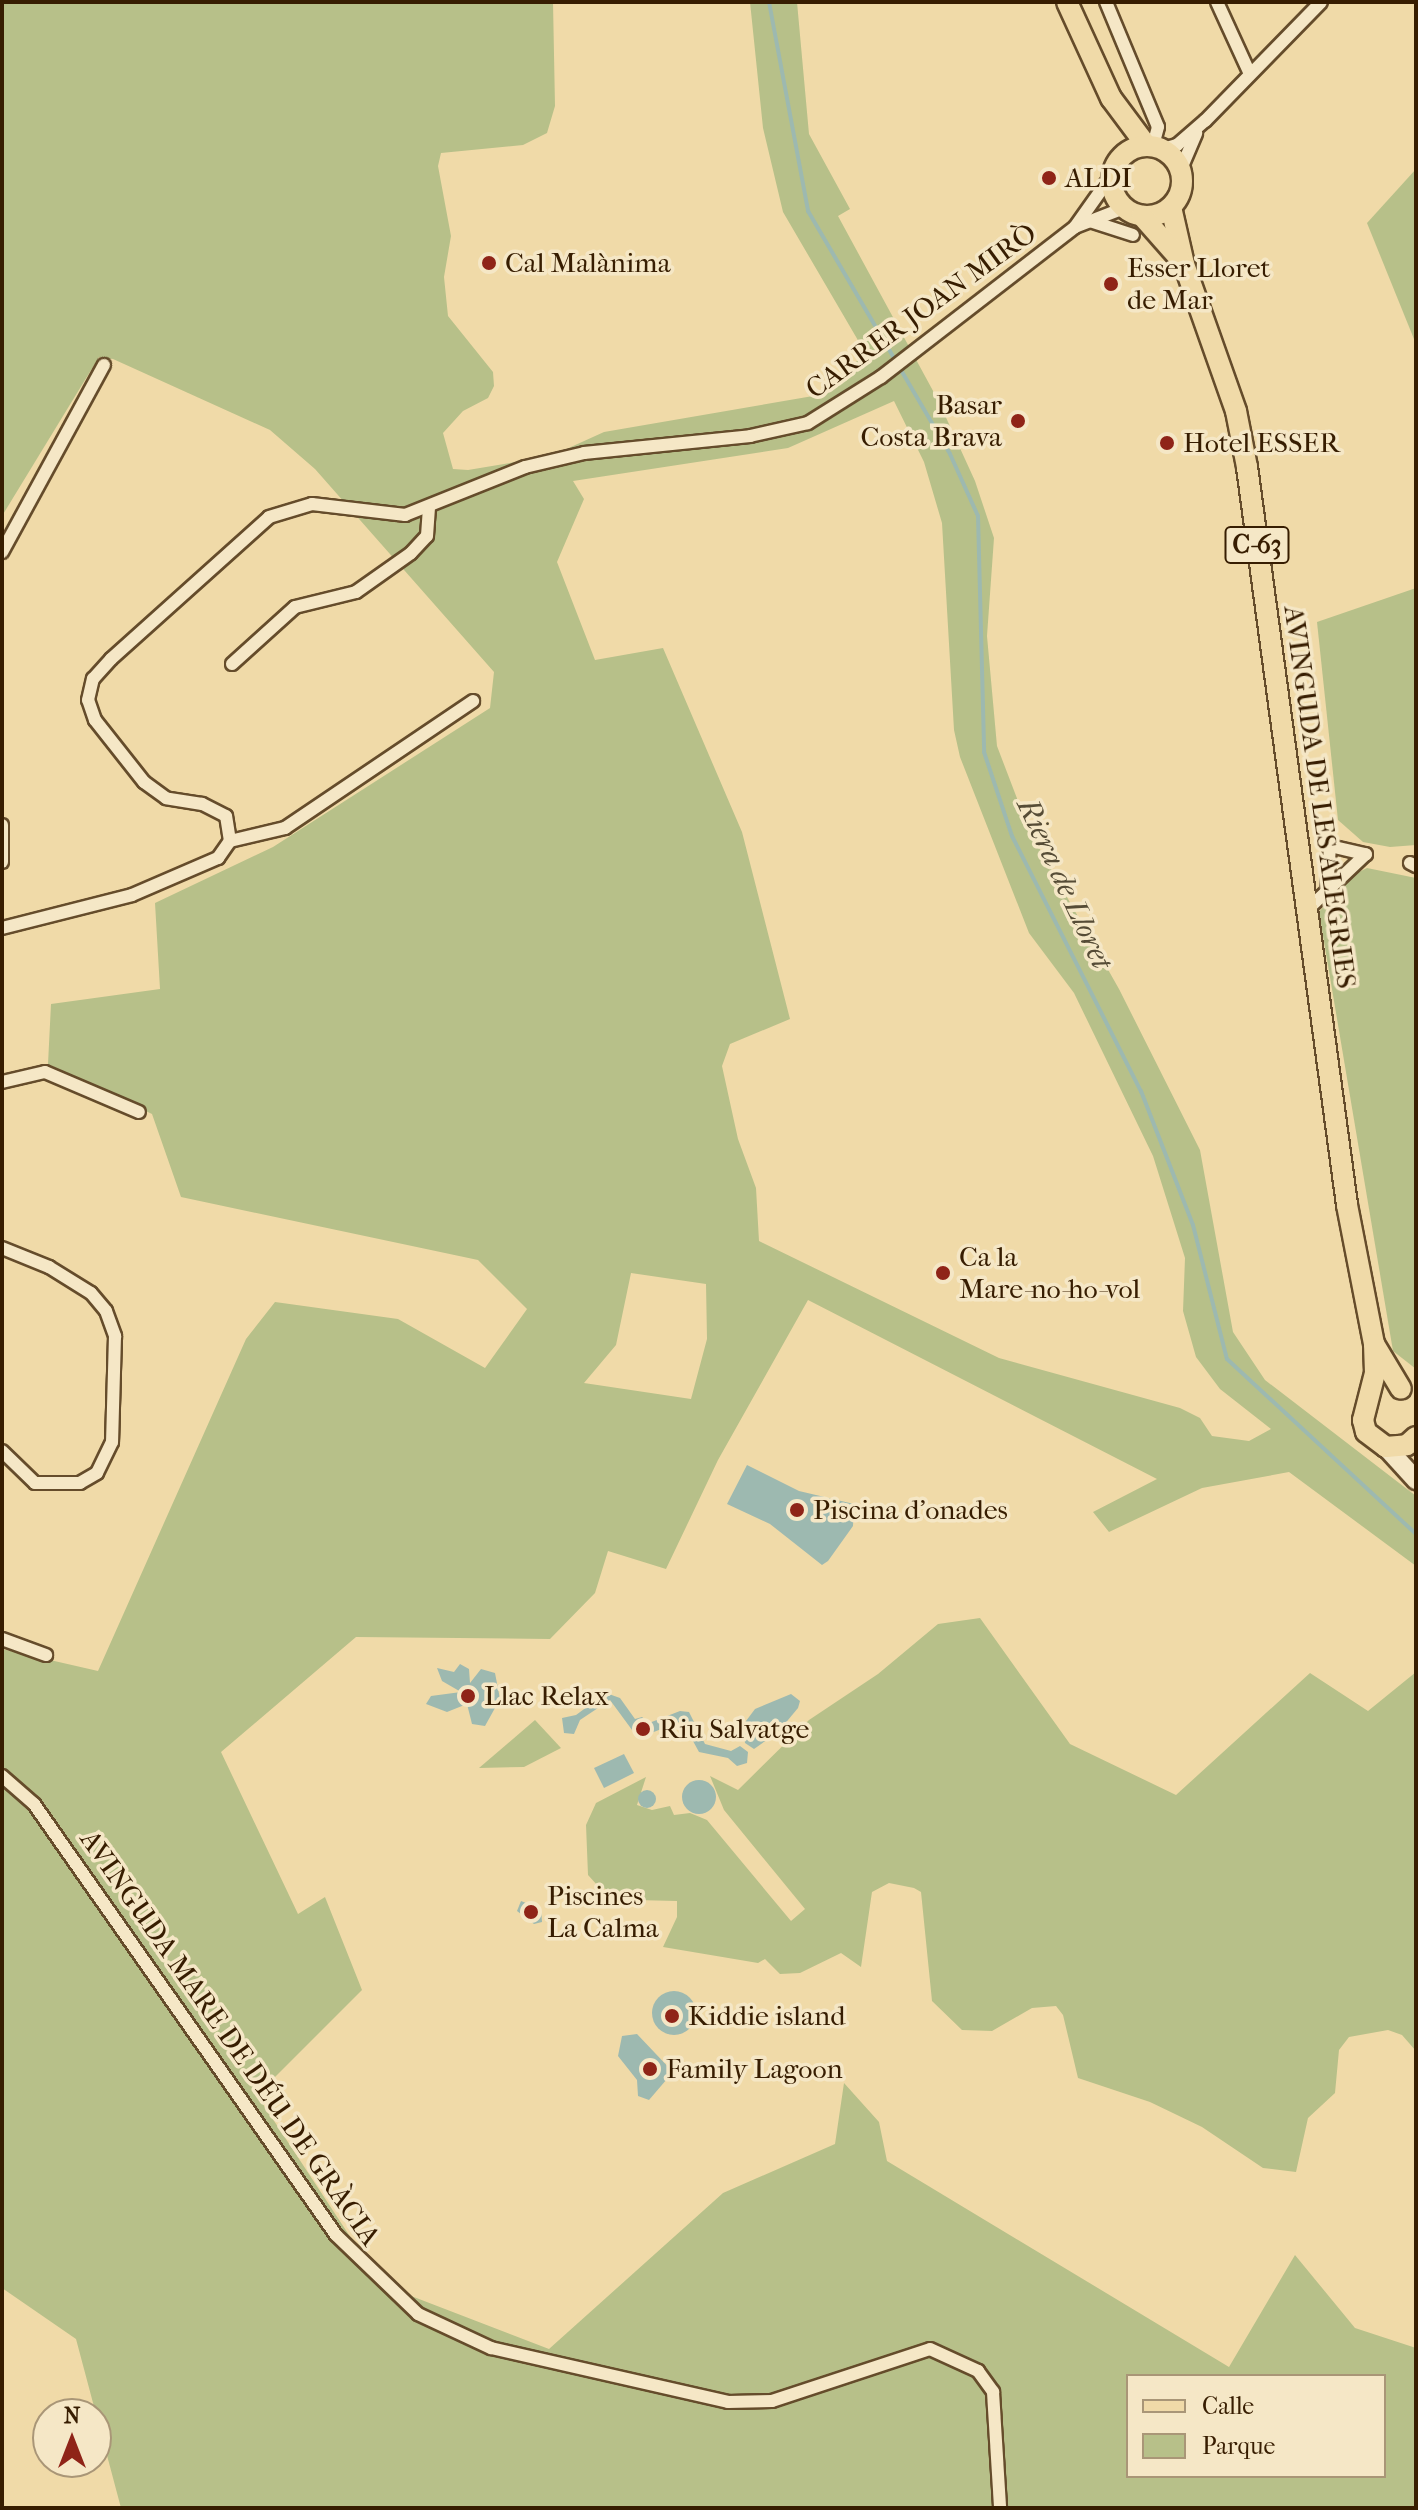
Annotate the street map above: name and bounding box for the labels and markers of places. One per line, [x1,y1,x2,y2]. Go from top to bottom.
place label: ALDI [1065,161,1132,195]
marker: ALDI [1040,169,1058,187]
place label: Cal Malànima [505,246,671,280]
place label: Esser Lloret de Mar [1127,251,1270,317]
marker: Cal Malànima [480,254,498,272]
marker: Esser Lloret de Mar [1102,275,1120,293]
place label: Basar Costa Brava [860,388,1002,454]
marker: Basar Costa Brava [1009,412,1027,430]
place label: Hotel ESSER [1183,426,1340,460]
marker: Hotel ESSER [1158,434,1176,452]
place label: Ca la Mare-no-ho-vol [959,1240,1140,1306]
marker: Ca la Mare-no-ho-vol [934,1264,952,1282]
place label: Piscina d'onades [813,1493,1008,1527]
marker: Piscina d'onades [788,1501,806,1519]
place label: Llac Relax [484,1679,609,1713]
marker: Llac Relax [459,1687,477,1705]
place label: Riu Salvatge [659,1712,809,1746]
marker: Riu Salvatge [634,1720,652,1738]
place label: Piscines La Calma [547,1879,659,1945]
marker: Piscines La Calma [522,1903,540,1921]
place label: Kiddie island [688,1999,845,2033]
marker: Kiddie island [663,2007,681,2025]
place label: Family Lagoon [666,2052,843,2086]
marker: Family Lagoon [641,2060,659,2078]

